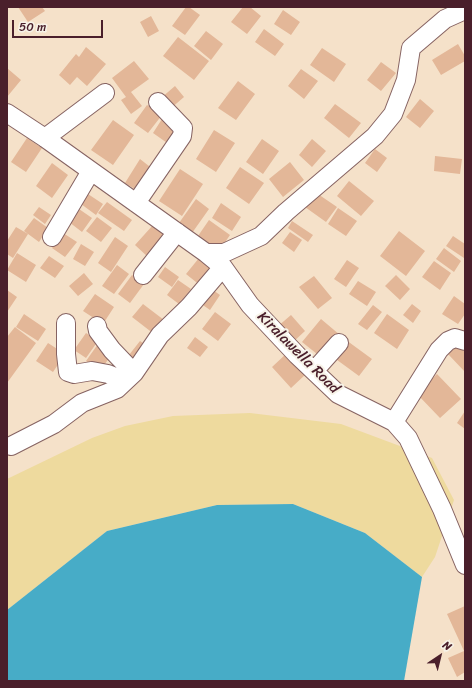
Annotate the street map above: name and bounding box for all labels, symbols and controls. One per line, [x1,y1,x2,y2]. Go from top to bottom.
scale bar [14,12,105,38]
text: 50 m [19,16,46,38]
street label: Kiralawella Road [253,308,343,398]
north arrow [420,636,460,676]
text: N [439,636,456,656]

